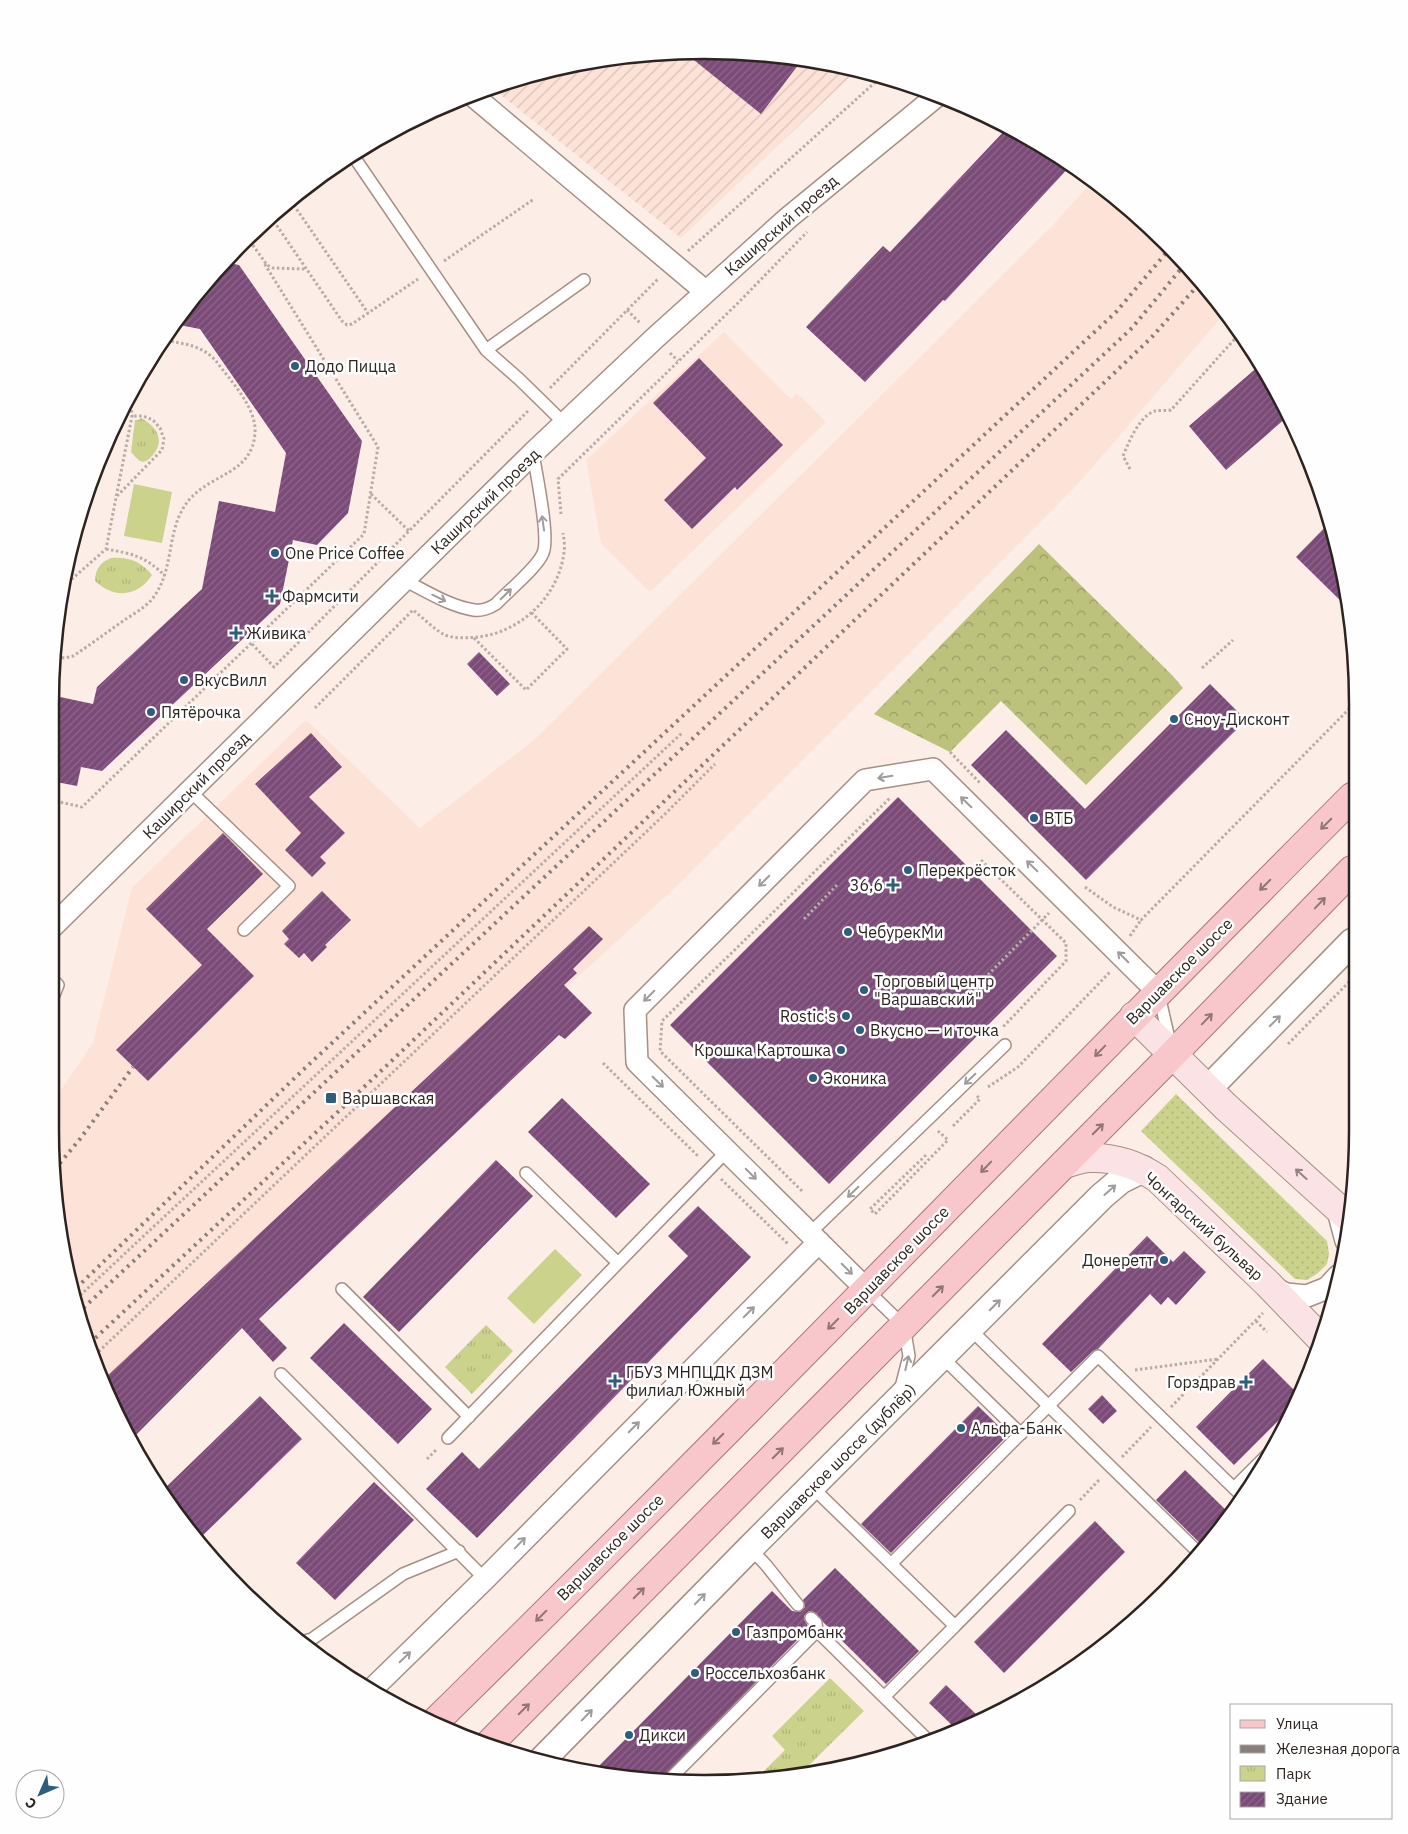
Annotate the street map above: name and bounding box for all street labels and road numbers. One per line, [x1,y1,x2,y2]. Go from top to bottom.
street label: Каширский проезд [720,170,842,280]
street label: Каширский проезд [426,444,544,558]
street label: Каширский проезд [138,727,254,843]
street label: Варшавское шоссе [1121,913,1237,1029]
street label: Чонгарский бульвар [1140,1167,1268,1285]
street label: Варшавское шоссе [839,1201,953,1318]
street label: Варшавское шоссе (дублёр) [756,1379,920,1543]
street label: Варшавское шоссе [552,1489,668,1605]

